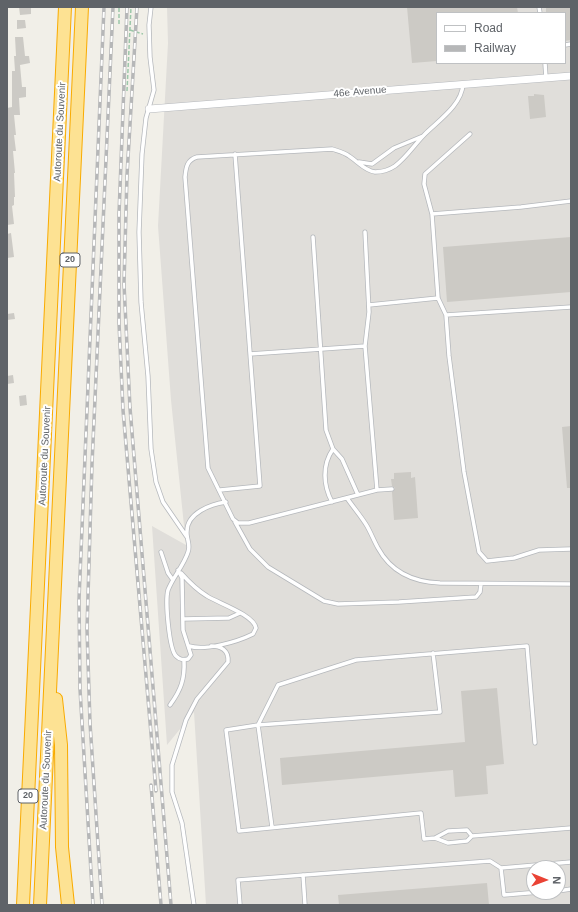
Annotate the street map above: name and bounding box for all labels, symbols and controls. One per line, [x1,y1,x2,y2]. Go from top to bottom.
legend [436,12,566,64]
text: Road [474,21,503,35]
text: Railway [474,41,516,55]
street label: Autoroute du Souvenir [51,82,69,182]
street label: 46e Avenue [333,84,387,100]
road number: 20 [60,253,80,267]
street label: Autoroute du Souvenir [36,406,54,506]
street label: Autoroute du Souvenir [37,730,55,830]
road number: 20 [18,789,38,803]
north arrow [526,860,566,900]
text: N [551,876,563,884]

